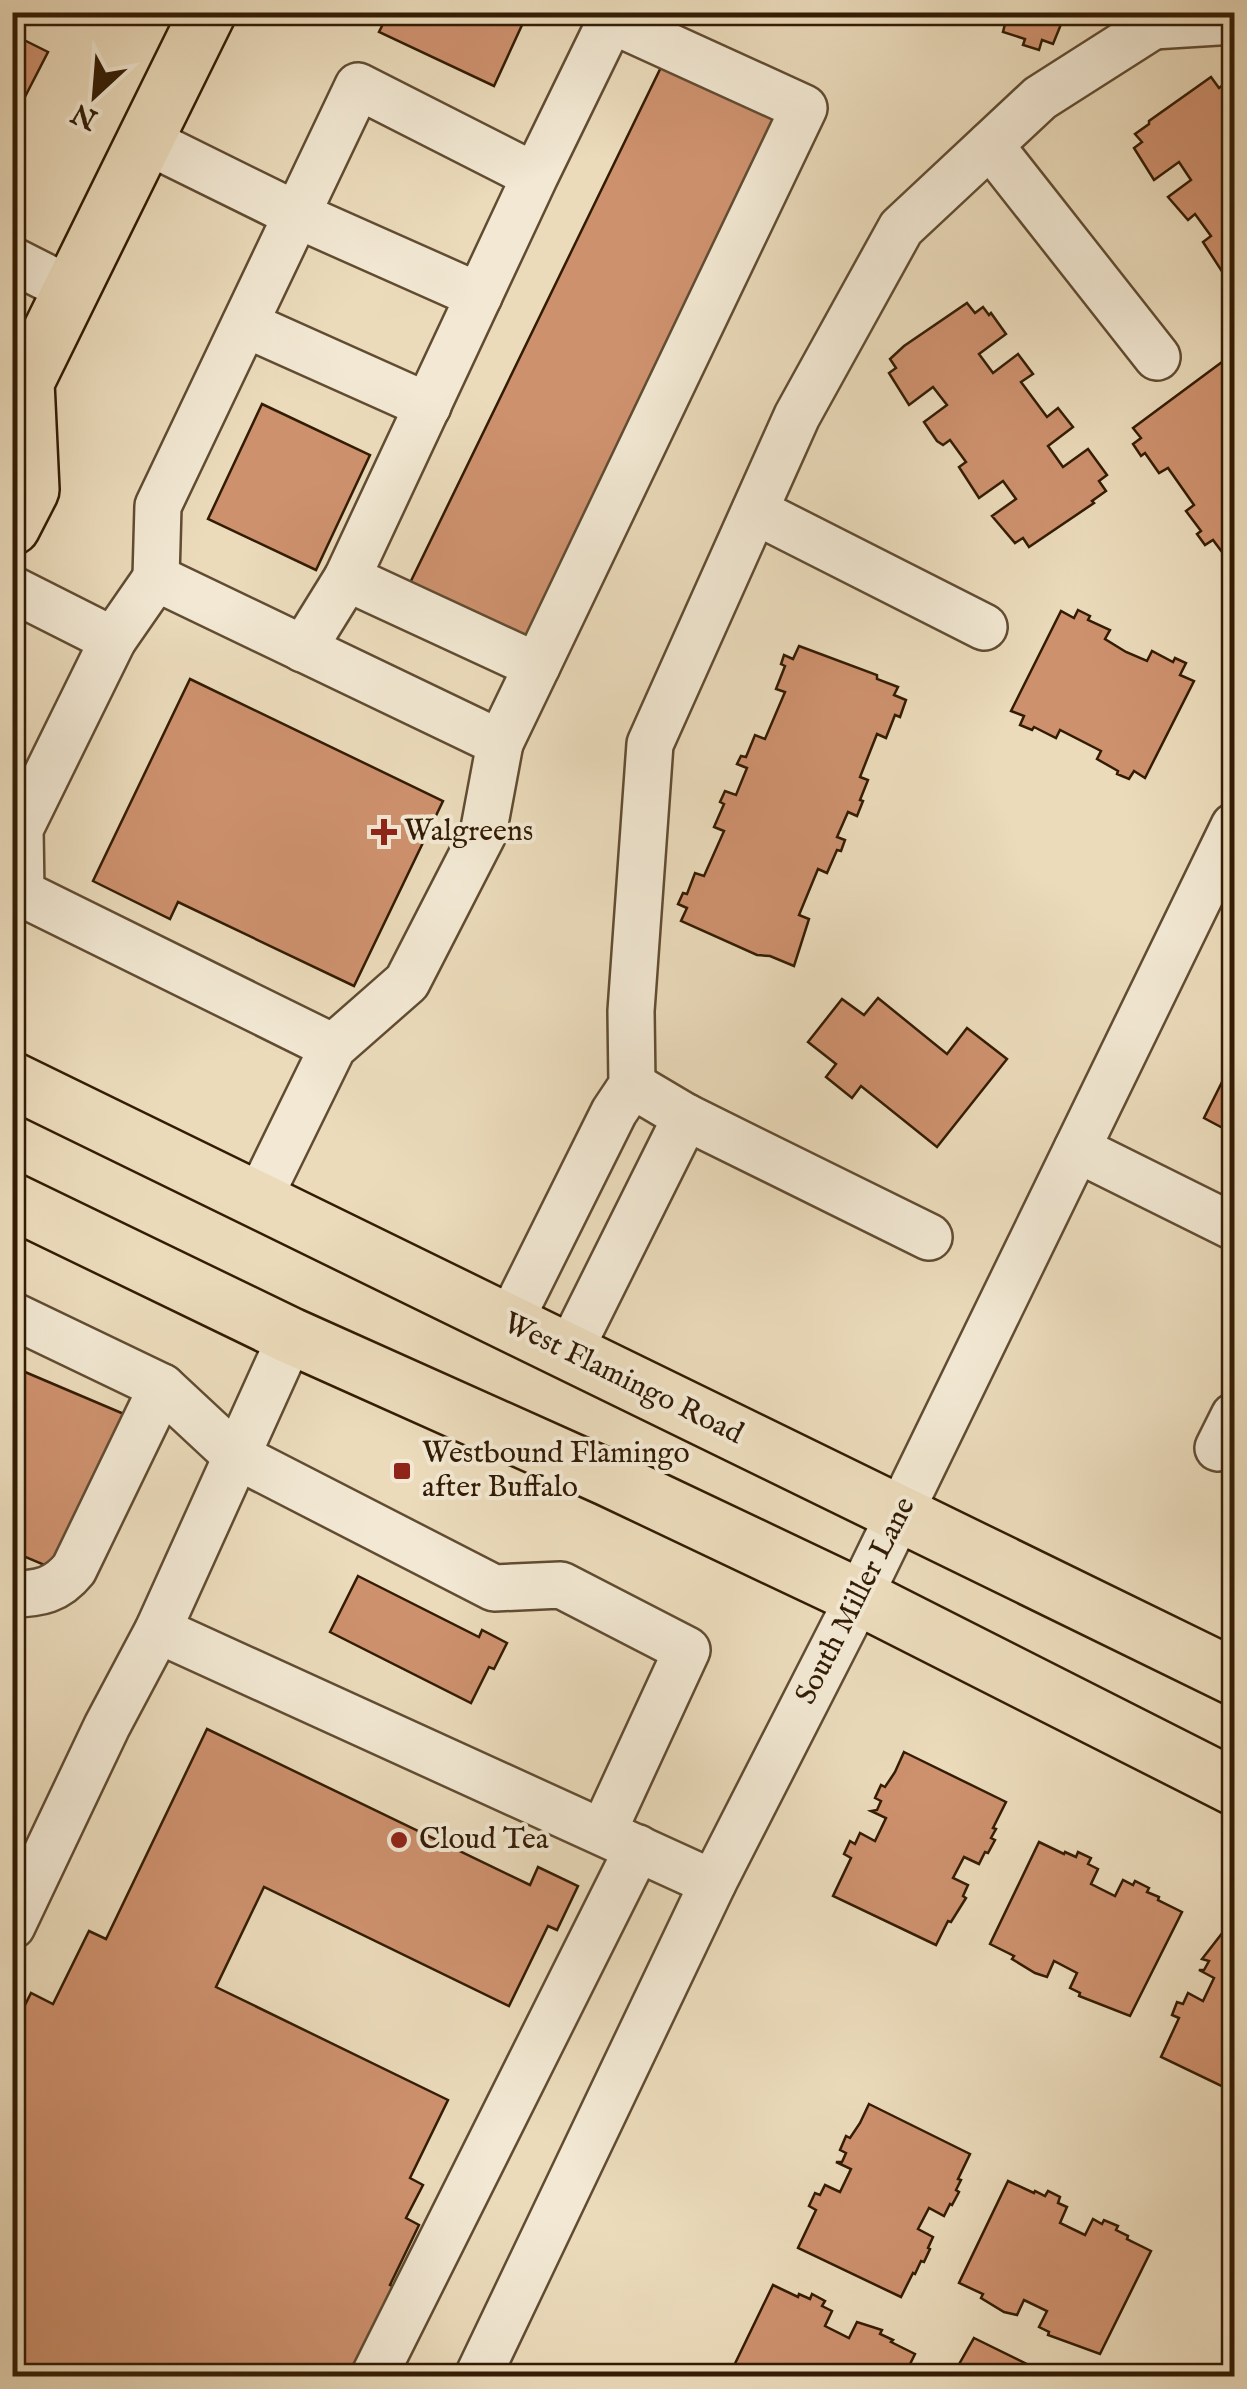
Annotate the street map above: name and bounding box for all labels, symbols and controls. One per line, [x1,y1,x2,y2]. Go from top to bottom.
north arrow [45,45,145,145]
text: N [67,94,105,137]
place label: Walgreens [404,813,533,851]
marker: Walgreens [373,821,395,843]
street label: West Flamingo Road [497,1304,750,1454]
place label: Westbound Flamingo after Buffalo [422,1435,690,1507]
marker: Westbound Flamingo after Buffalo [391,1460,413,1482]
street label: South Miller Lane [787,1491,925,1711]
place label: Cloud Tea [419,1821,549,1859]
marker: Cloud Tea [388,1829,410,1851]

